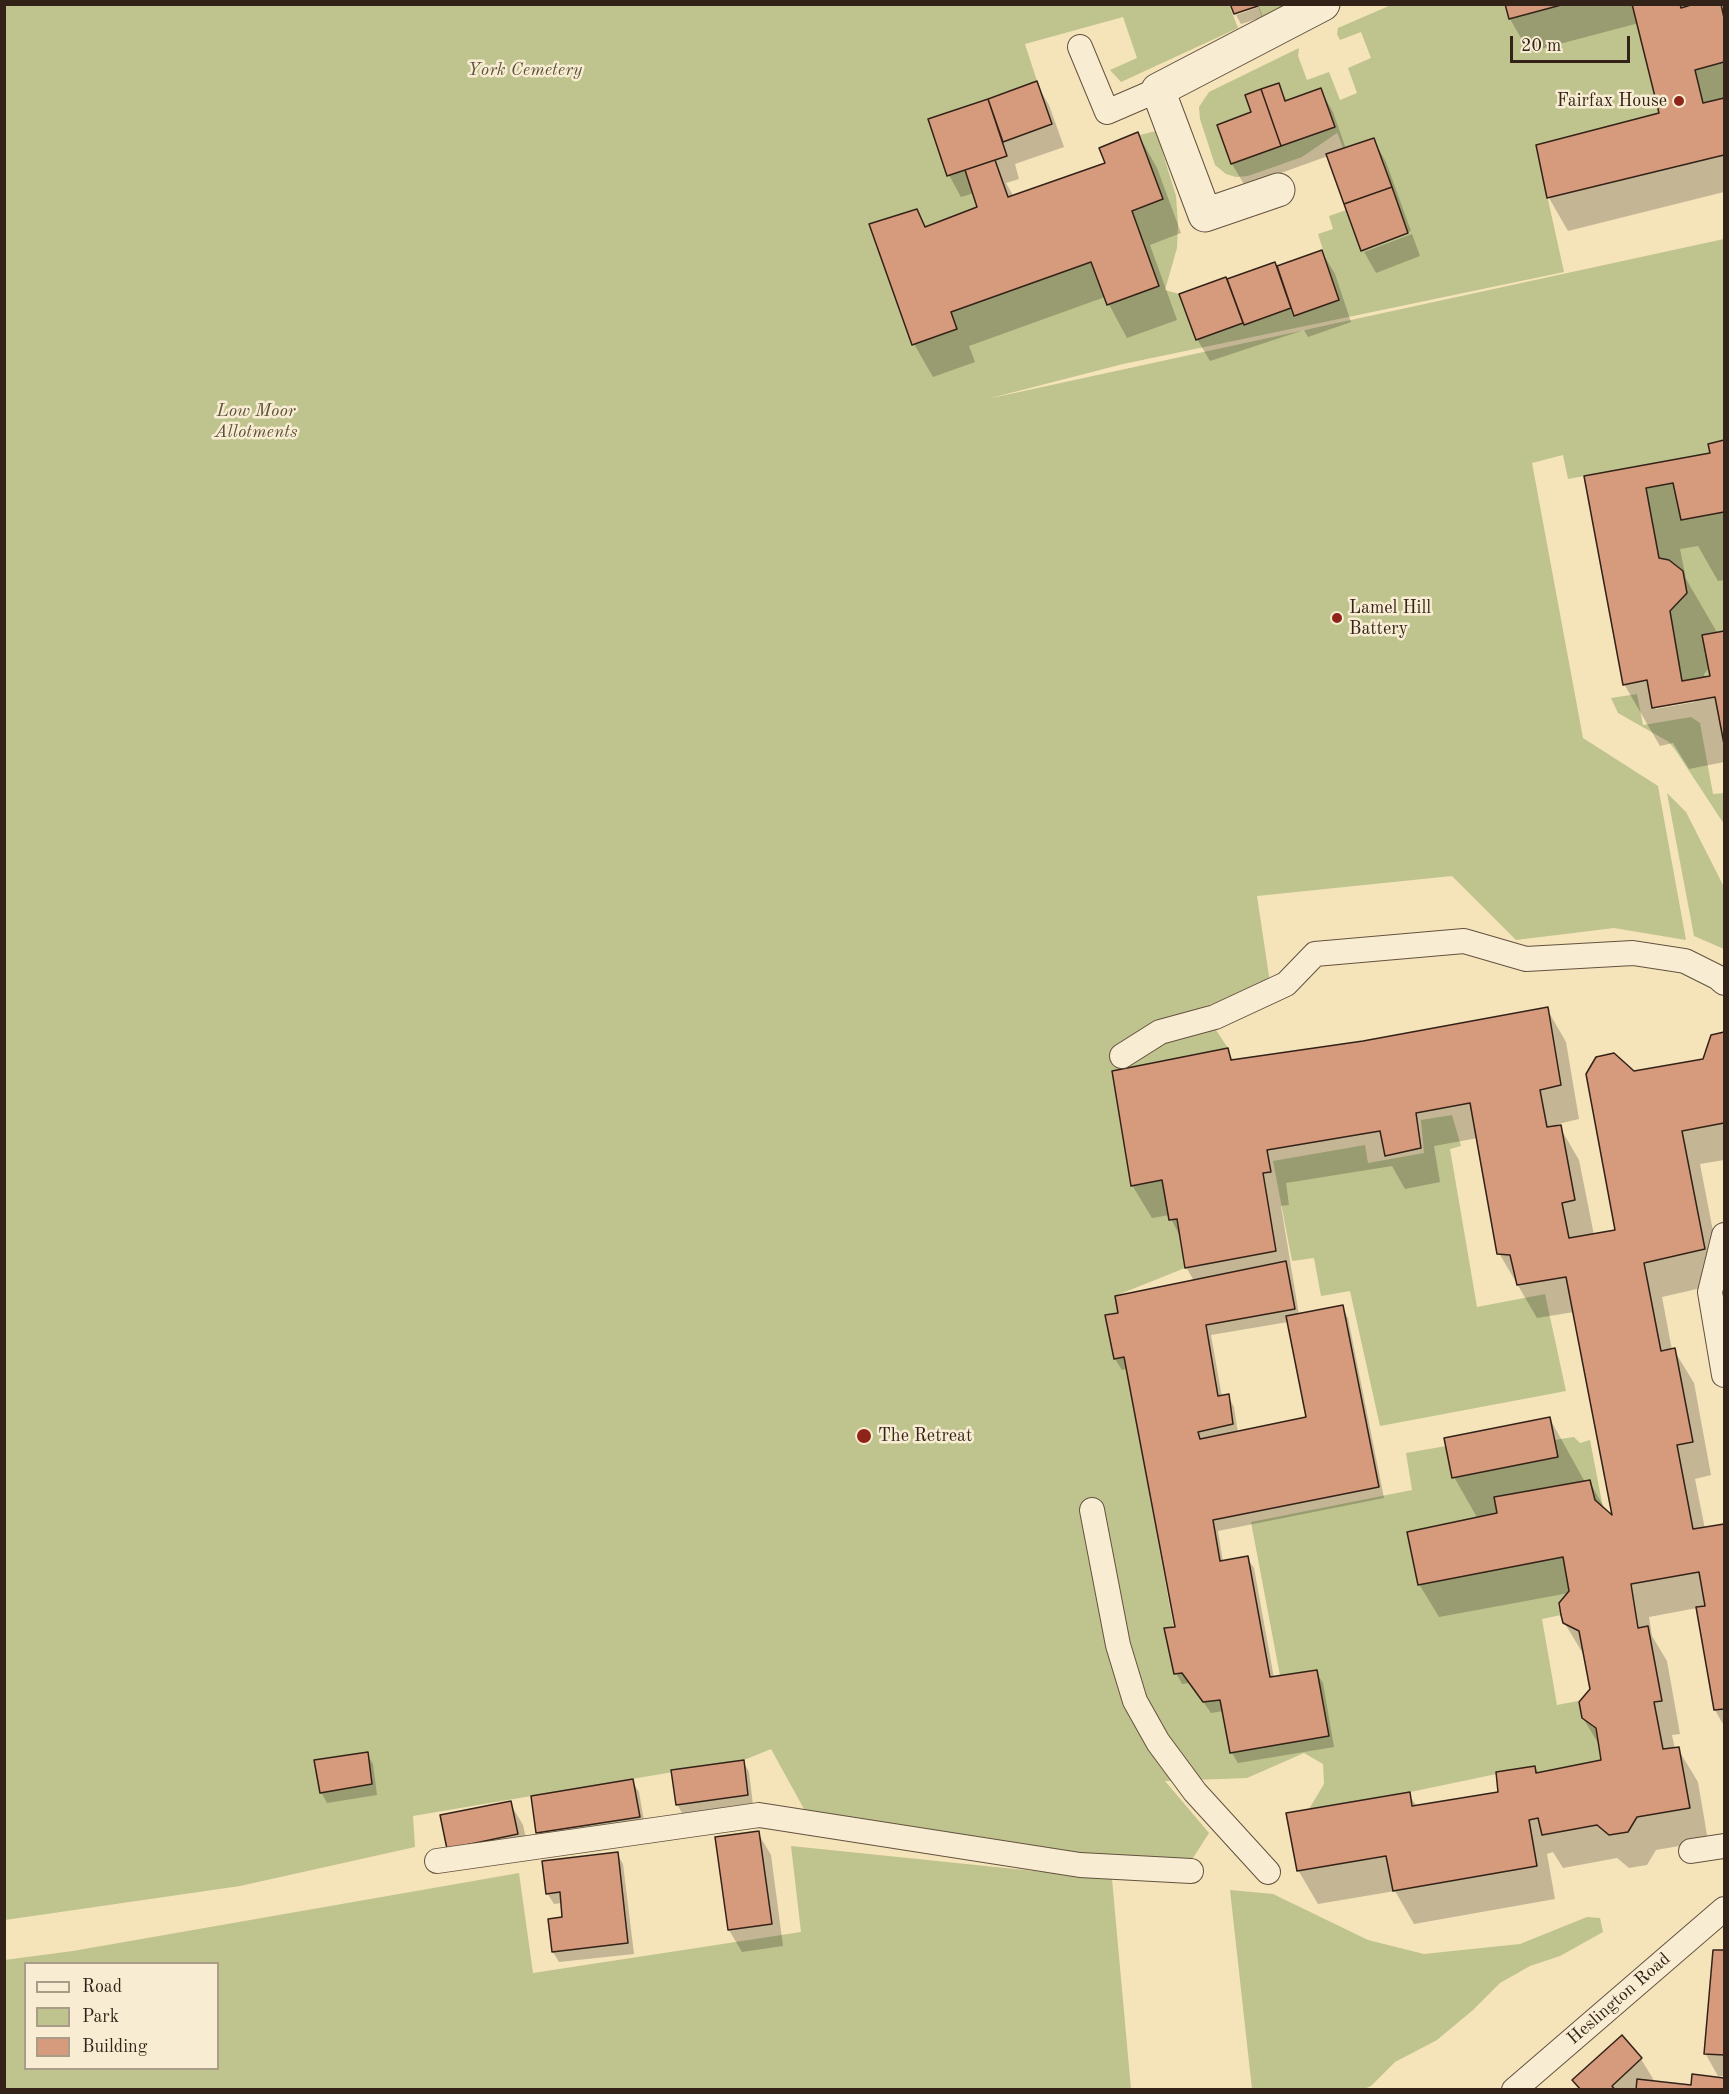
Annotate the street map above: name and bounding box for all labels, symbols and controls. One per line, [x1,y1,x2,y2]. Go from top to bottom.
scale bar [1513,24,1633,62]
text: 20 m [1521,37,1561,55]
park label: York Cemetery [468,59,582,81]
place label: Fairfax House [1557,90,1667,112]
marker: Fairfax House [1672,94,1686,108]
park label: Low Moor Allotments [214,400,298,442]
place label: Lamel Hill Battery [1349,597,1431,640]
marker: Lamel Hill Battery [1330,611,1344,625]
place label: The Retreat [878,1425,972,1447]
marker: The Retreat [855,1427,873,1445]
street label: Heslington Road [1563,1948,1675,2050]
legend [24,1962,219,2070]
text: Road [82,1978,122,1996]
text: Park [82,2008,119,2026]
text: Building [82,2038,147,2056]

